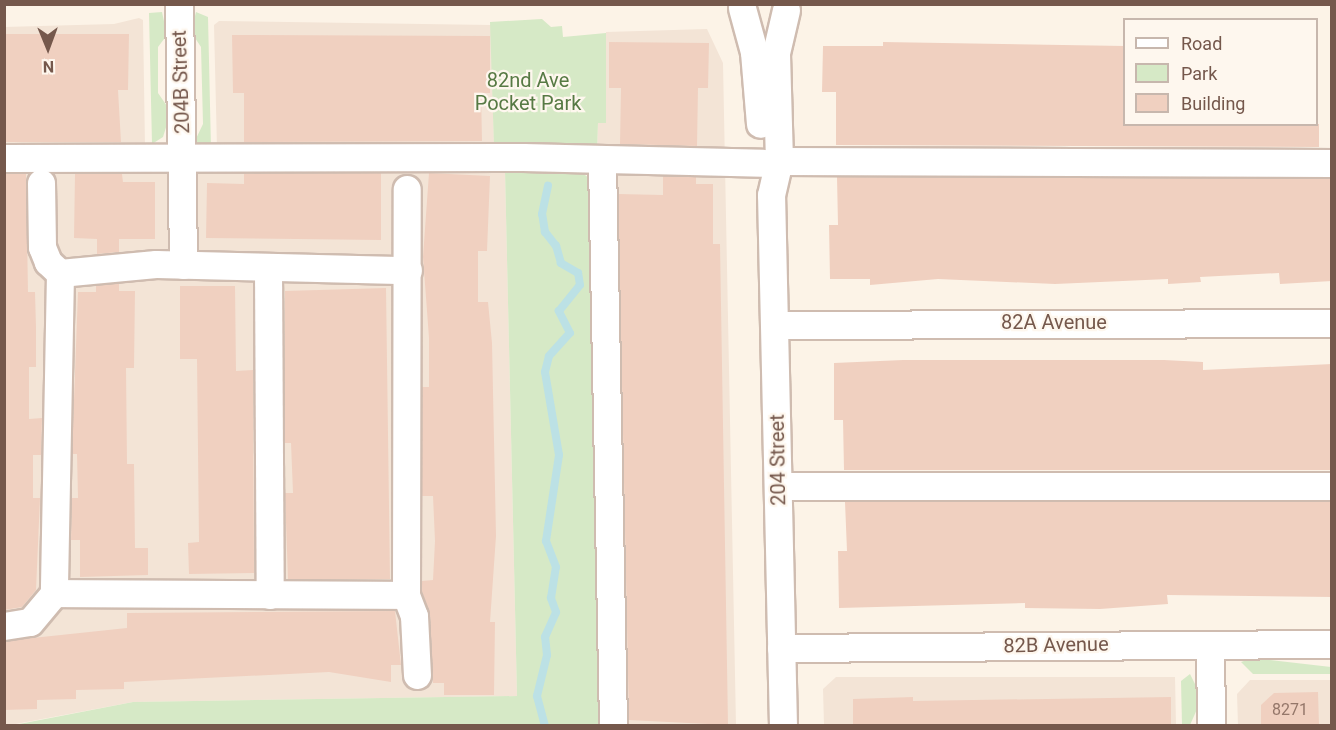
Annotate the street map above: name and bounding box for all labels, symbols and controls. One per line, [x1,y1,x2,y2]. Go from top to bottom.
north arrow [18,18,78,78]
legend [1123,18,1318,126]
street label: 204B Street [167,30,195,134]
text: Road [1181,33,1222,54]
text: N [43,57,54,76]
text: Park [1181,63,1217,84]
park label: 82nd Ave Pocket Park [475,69,581,116]
text: Building [1181,93,1245,114]
street label: 82A Avenue [1001,310,1107,334]
street label: 204 Street [765,414,791,506]
street label: 82B Avenue [1003,632,1109,658]
house number: 8271 [1272,700,1308,720]

